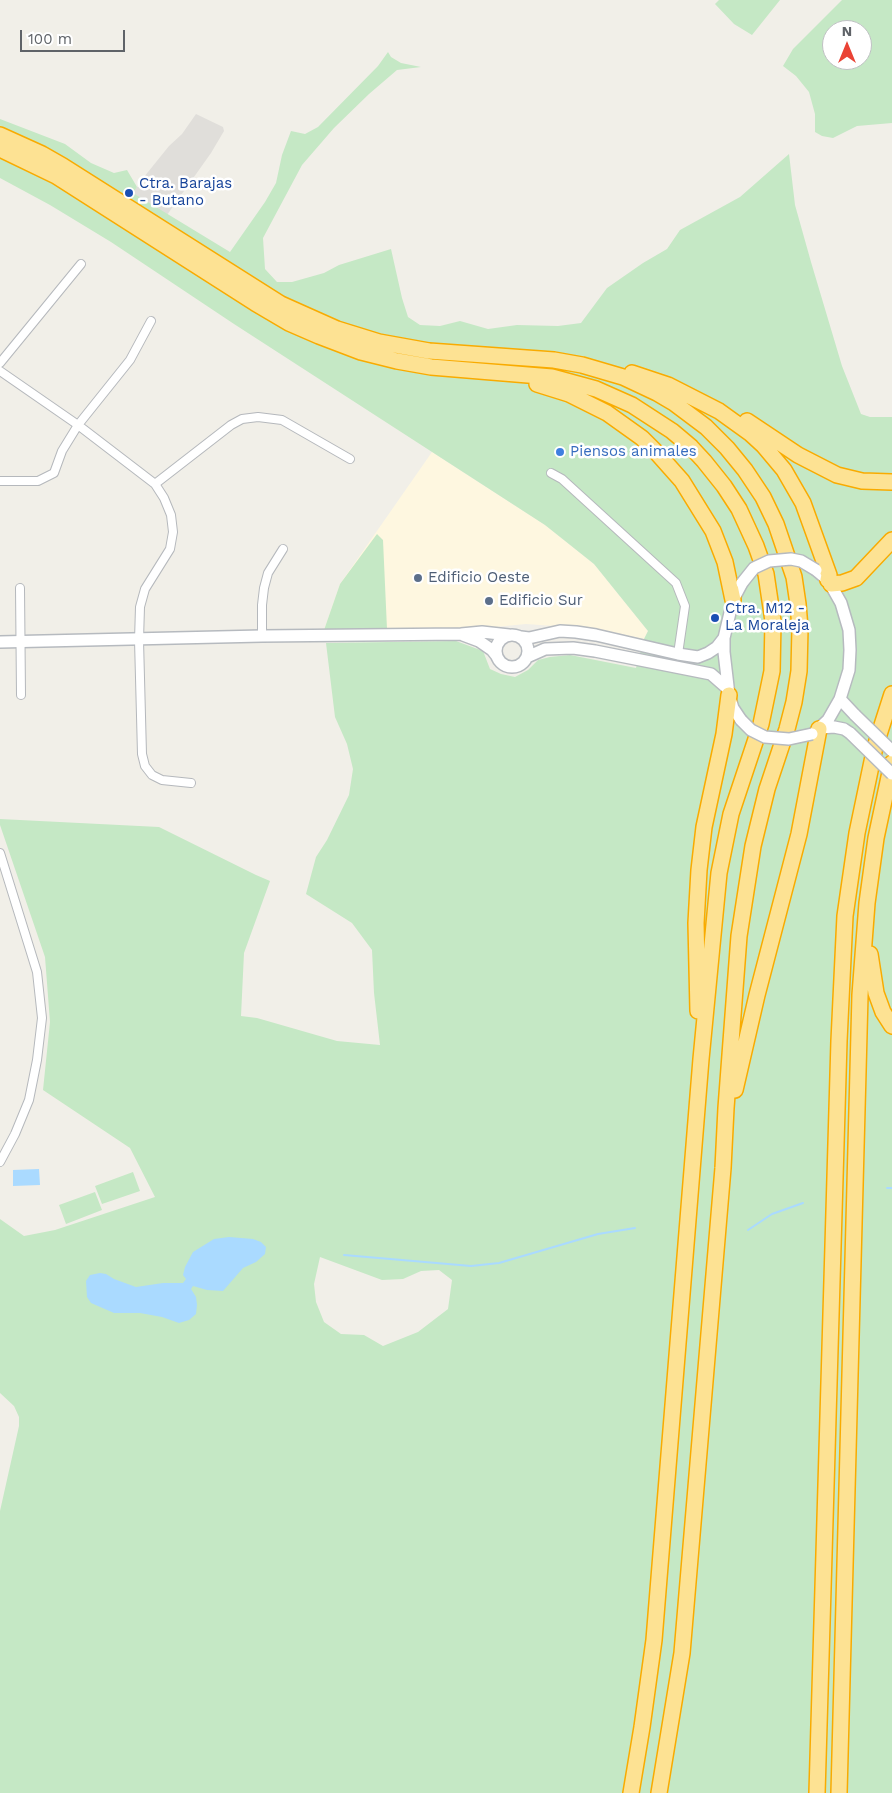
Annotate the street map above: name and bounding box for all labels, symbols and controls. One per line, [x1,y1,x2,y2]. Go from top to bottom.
scale bar [22,20,128,52]
north arrow [822,20,872,70]
text: N [842,23,852,39]
text: 100 m [28,30,72,48]
place label: Ctra. Barajas - Butano [139,175,232,210]
marker: Ctra. Barajas - Butano [123,187,135,199]
place label: Piensos animales [570,443,697,461]
marker: Piensos animales [554,446,566,458]
place label: Edificio Oeste [428,569,530,587]
marker: Edificio Oeste [412,572,424,584]
place label: Edificio Sur [499,592,583,610]
marker: Edificio Sur [483,595,495,607]
place label: Ctra. M12 - La Moraleja [725,600,809,635]
marker: Ctra. M12 - La Moraleja [709,612,721,624]

